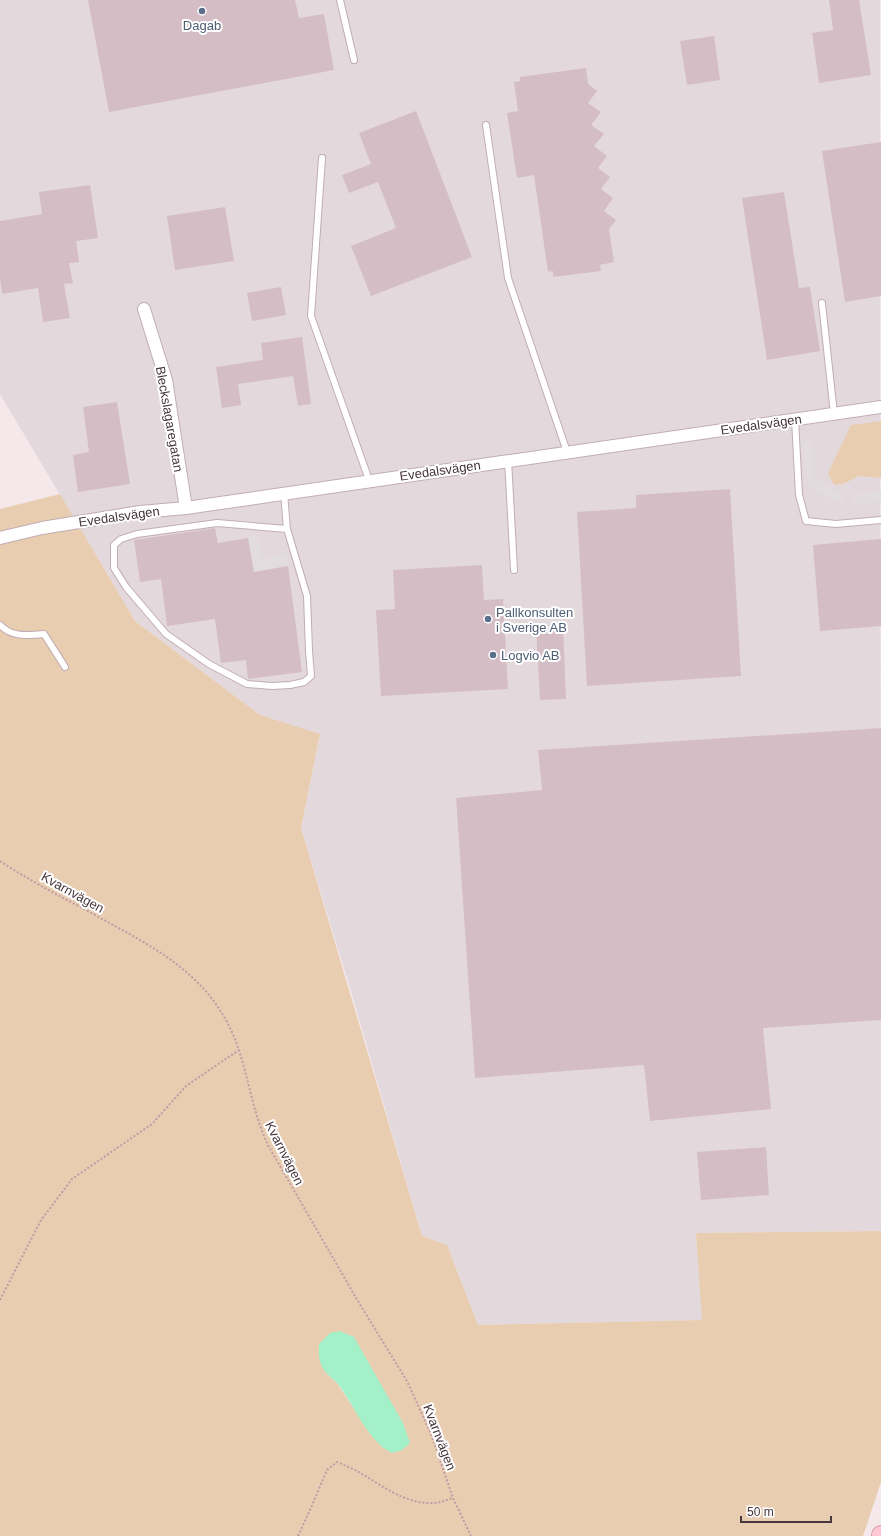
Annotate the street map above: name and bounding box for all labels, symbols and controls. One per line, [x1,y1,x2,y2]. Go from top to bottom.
marker: Dagab [197,6,207,16]
place label: Dagab [183,18,221,33]
street label: Bleckslagaregatan [153,365,186,473]
street label: Evedalsvägen [720,411,803,438]
street label: Evedalsvägen [399,457,482,484]
street label: Evedalsvägen [78,503,161,530]
place label: Pallkonsulten i Sverige AB [496,605,573,635]
marker: Pallkonsulten i Sverige AB [483,614,493,624]
place label: Logvio AB [501,648,560,663]
marker: Logvio AB [488,650,498,660]
street label: Kvarnvägen [39,869,107,916]
street label: Kvarnvägen [262,1119,307,1188]
street label: Kvarnvägen [420,1402,459,1472]
scale bar [741,1498,831,1524]
text: 50 m [747,1505,774,1519]

